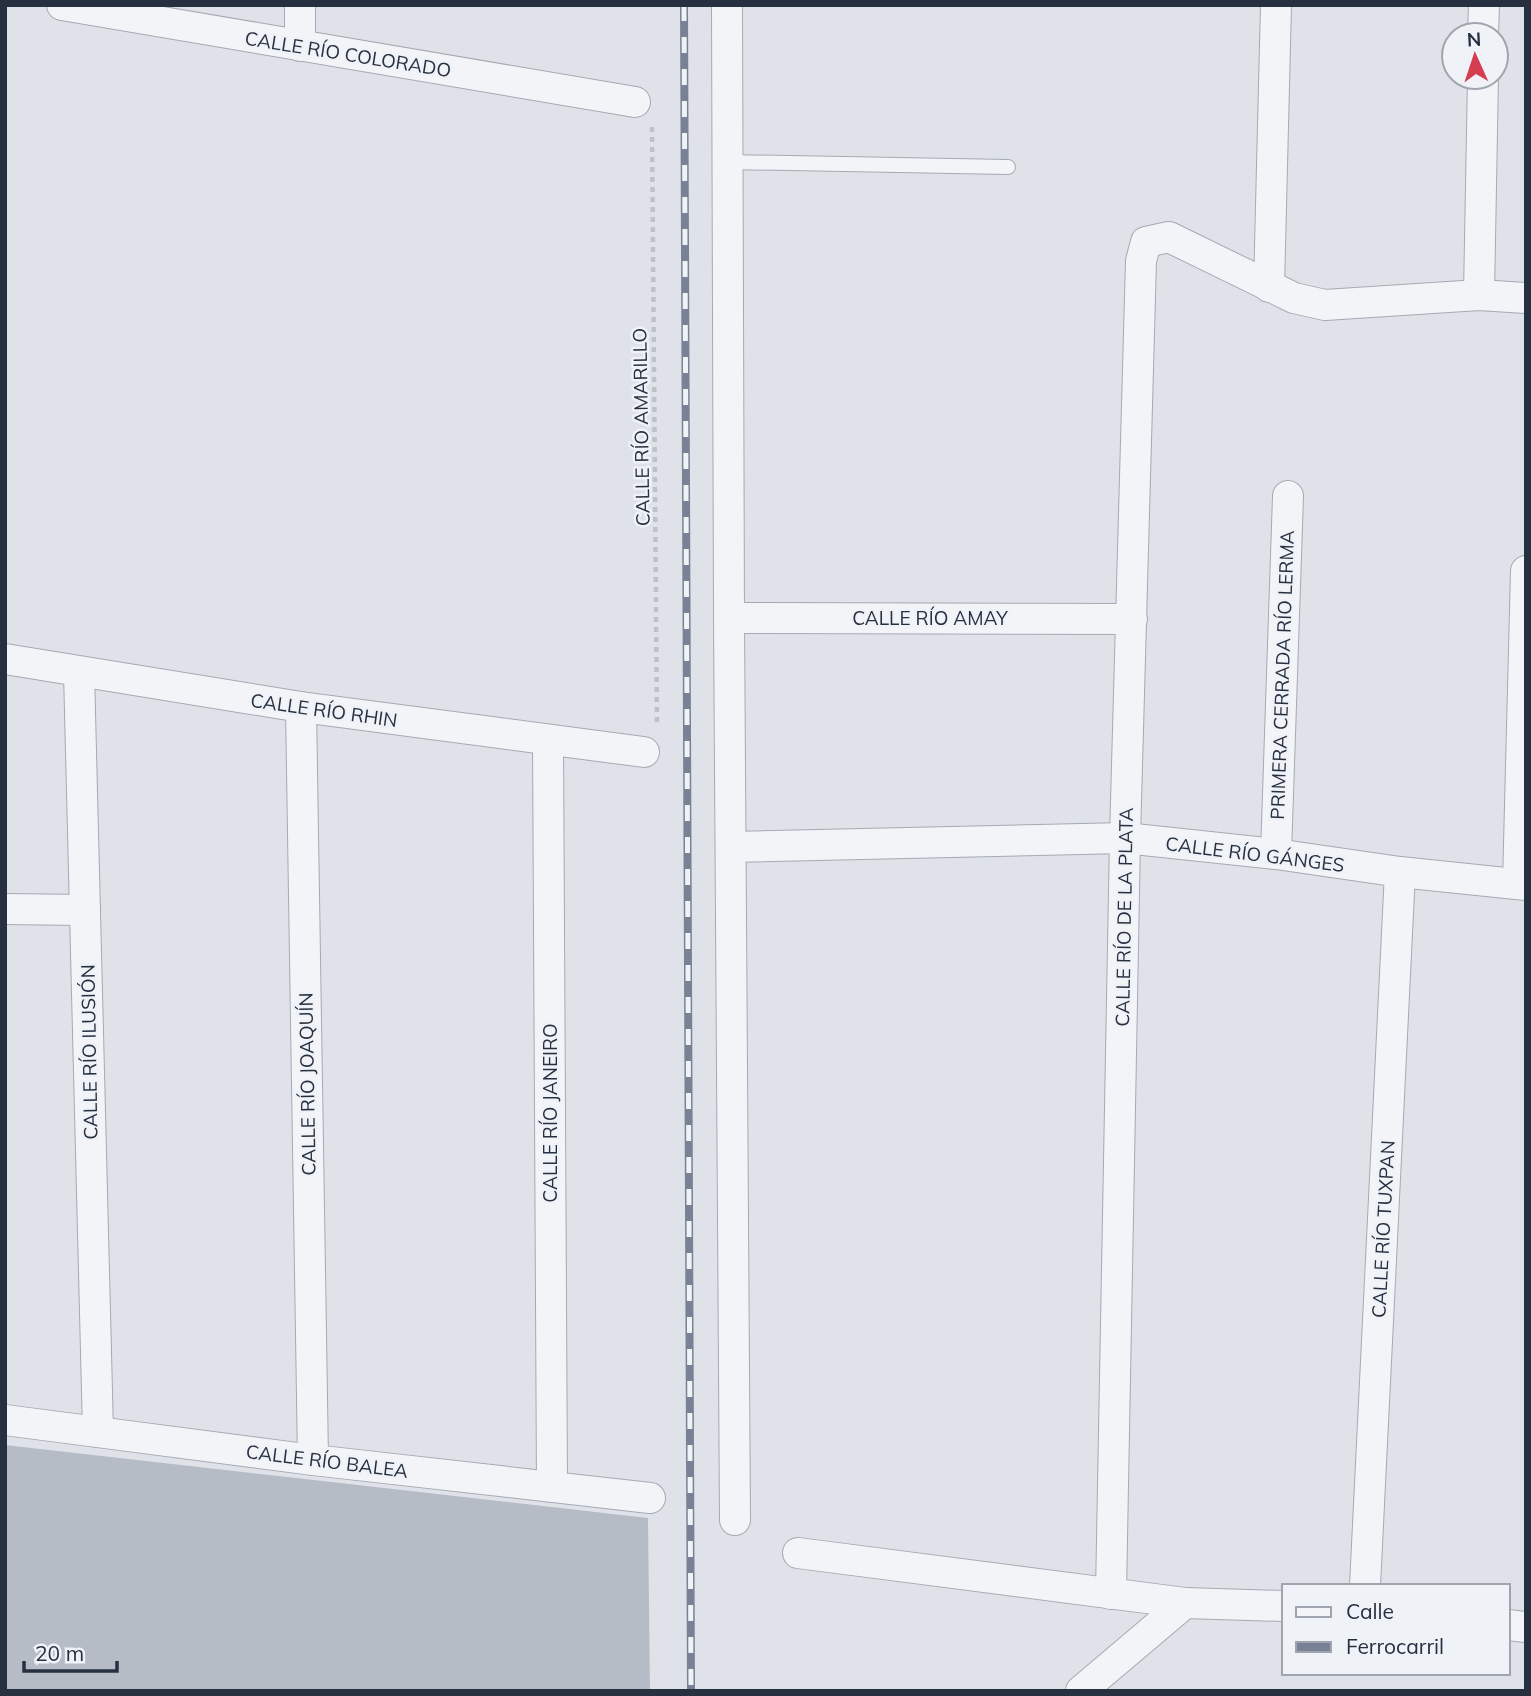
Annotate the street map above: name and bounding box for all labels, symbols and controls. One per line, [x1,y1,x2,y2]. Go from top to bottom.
north arrow [1440,21,1510,91]
street label: CALLE RÍO COLORADO [243,26,453,82]
text: N [1466,27,1482,51]
street label: CALLE RÍO AMARILLO [627,328,655,526]
street label: PRIMERA CERRADA RÍO LERMA [1265,530,1299,820]
street label: CALLE RÍO AMAY [852,606,1008,630]
street label: CALLE RÍO RHIN [249,688,399,732]
street label: CALLE RÍO DE LA PLATA [1110,807,1138,1027]
street label: CALLE RÍO GÁNGES [1164,831,1346,877]
street label: CALLE RÍO ILUSIÓN [75,964,103,1140]
street label: CALLE RÍO JOAQUÍN [293,992,321,1176]
street label: CALLE RÍO JANEIRO [538,1023,562,1203]
street label: CALLE RÍO TUXPAN [1366,1140,1400,1318]
street label: CALLE RÍO BALEA [245,1439,409,1483]
legend [1282,1584,1510,1675]
text: Calle [1346,1598,1394,1624]
scale bar [24,1630,117,1674]
text: Ferrocarril [1346,1633,1444,1659]
text: 20 m [35,1640,84,1666]

